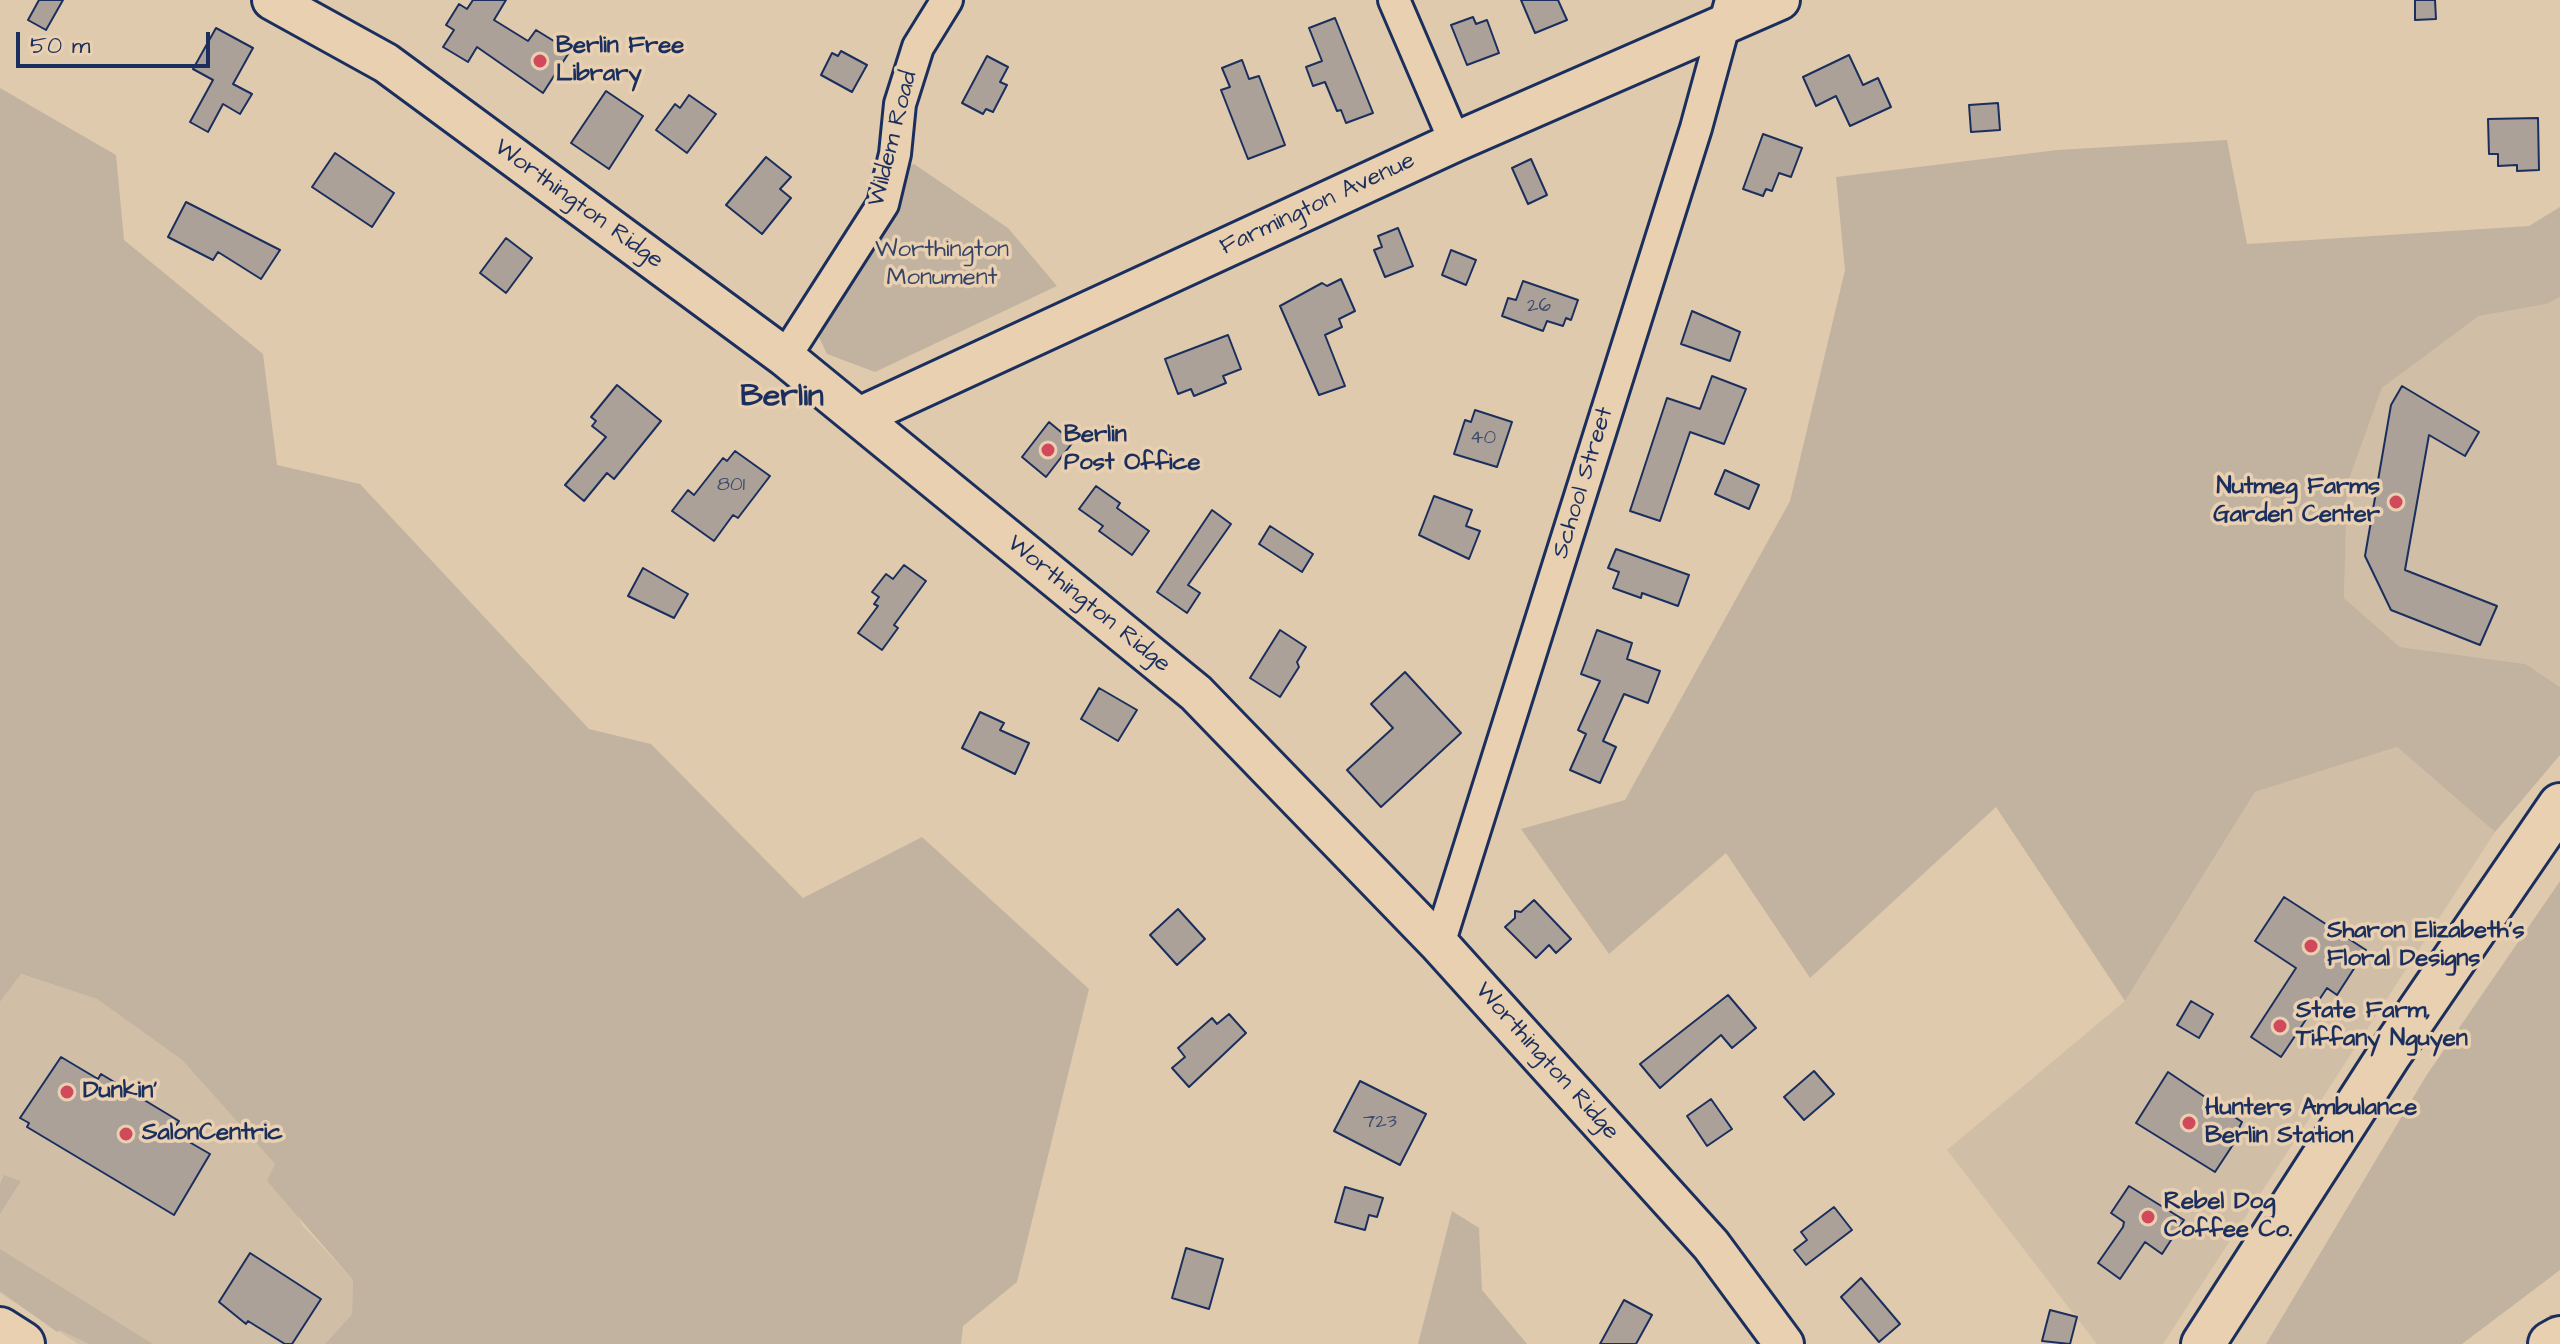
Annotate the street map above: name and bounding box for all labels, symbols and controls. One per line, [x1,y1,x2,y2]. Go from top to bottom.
scale bar [20,16,214,66]
text: 50 m [30,29,90,63]
place label: Berlin Free Library [556,33,684,89]
marker: Berlin Free Library [531,52,549,70]
street label: Wildem Road [863,68,925,210]
street label: Worthington Ridge [488,134,668,276]
street label: Farmington Avenue [1216,147,1420,263]
park label: Worthington Monument [875,237,1009,293]
house number: 26 [1527,295,1551,319]
district label: Berlin [740,379,824,417]
street label: School Street [1547,404,1621,562]
place label: Berlin Post Office [1064,422,1201,478]
house number: 40 [1470,427,1496,451]
marker: Berlin Post Office [1039,441,1057,459]
house number: 801 [717,474,745,498]
place label: Nutmeg Farms Garden Center [2213,474,2380,530]
marker: Nutmeg Farms Garden Center [2387,493,2405,511]
street label: Worthington Ridge [1000,530,1176,680]
place label: Sharon Elizabeth's Floral Designs [2327,918,2525,974]
marker: Sharon Elizabeth's Floral Designs [2302,937,2320,955]
street label: Worthington Ridge [1468,977,1624,1147]
place label: State Farm, Tiffany Nguyen [2296,998,2468,1054]
marker: State Farm, Tiffany Nguyen [2271,1017,2289,1035]
place label: Dunkin' [83,1078,157,1106]
marker: Dunkin' [58,1083,76,1101]
place label: Hunters Ambulance Berlin Station [2205,1095,2417,1151]
house number: 723 [1363,1111,1397,1135]
marker: Hunters Ambulance Berlin Station [2180,1114,2198,1132]
place label: SalonCentric [142,1120,283,1148]
marker: SalonCentric [117,1125,135,1143]
place label: Rebel Dog Coffee Co. [2164,1189,2292,1245]
marker: Rebel Dog Coffee Co. [2139,1208,2157,1226]

